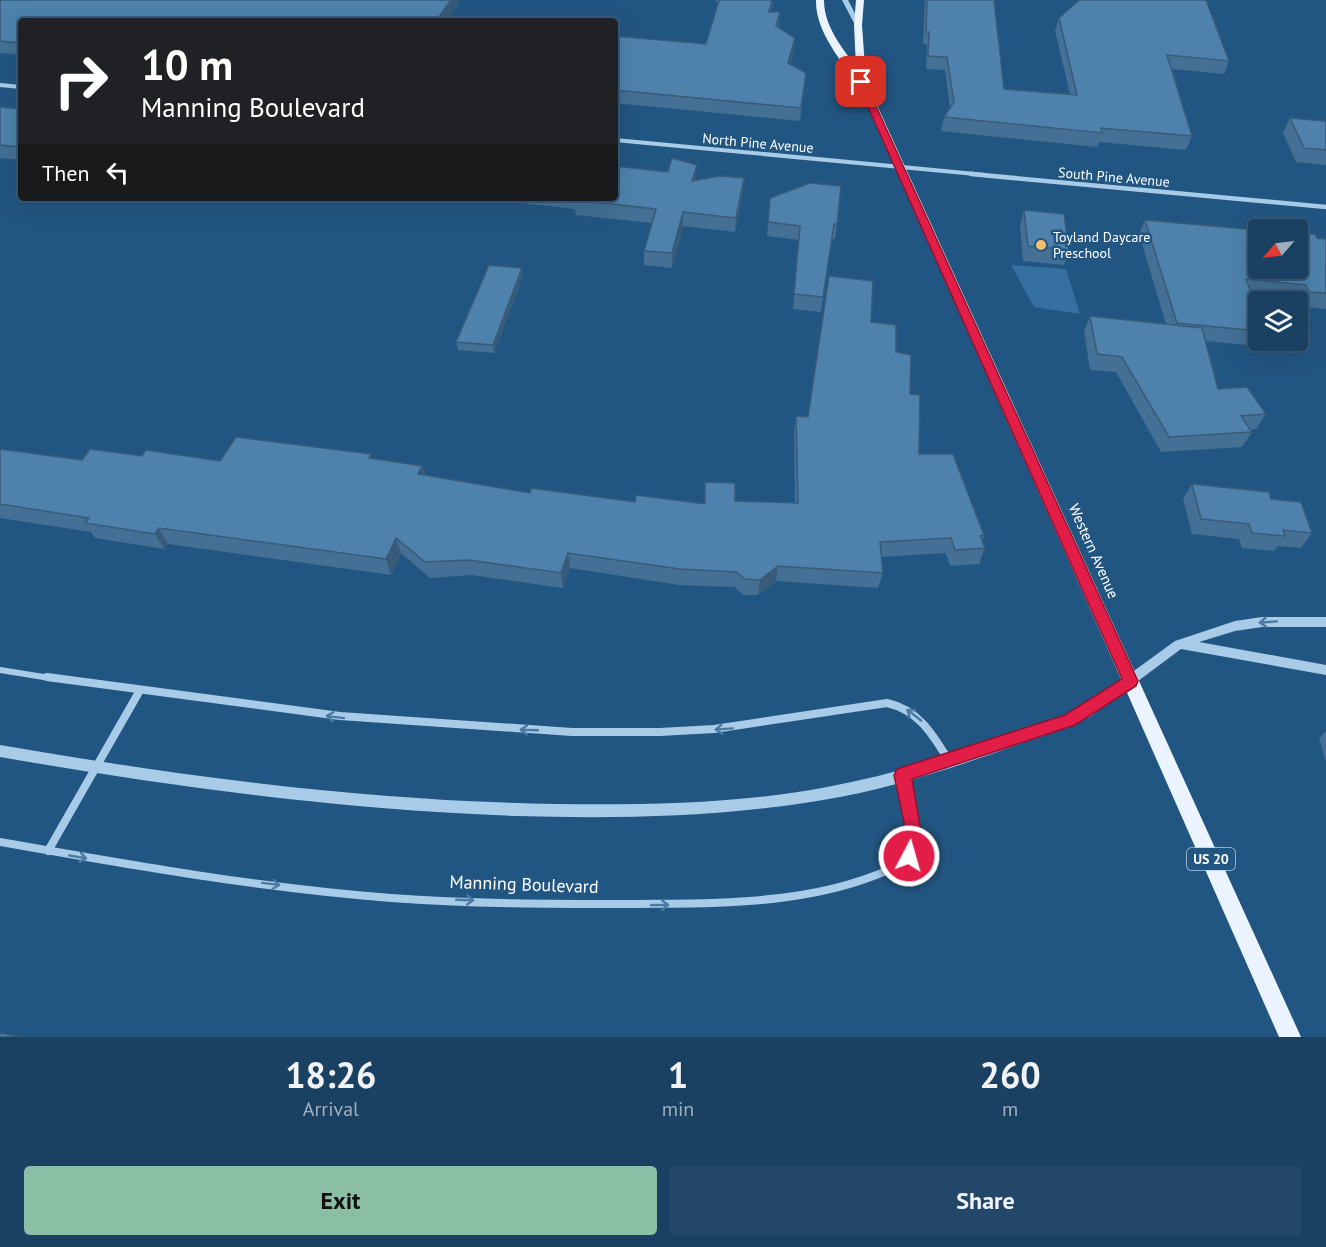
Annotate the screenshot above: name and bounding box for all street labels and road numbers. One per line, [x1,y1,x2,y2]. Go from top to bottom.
street label: North Pine Avenue [702,129,814,157]
street label: South Pine Avenue [1057,163,1171,191]
street label: Western Avenue [1065,501,1123,601]
road number: US 20 [1187,848,1235,870]
street label: Manning Boulevard [449,870,599,898]

